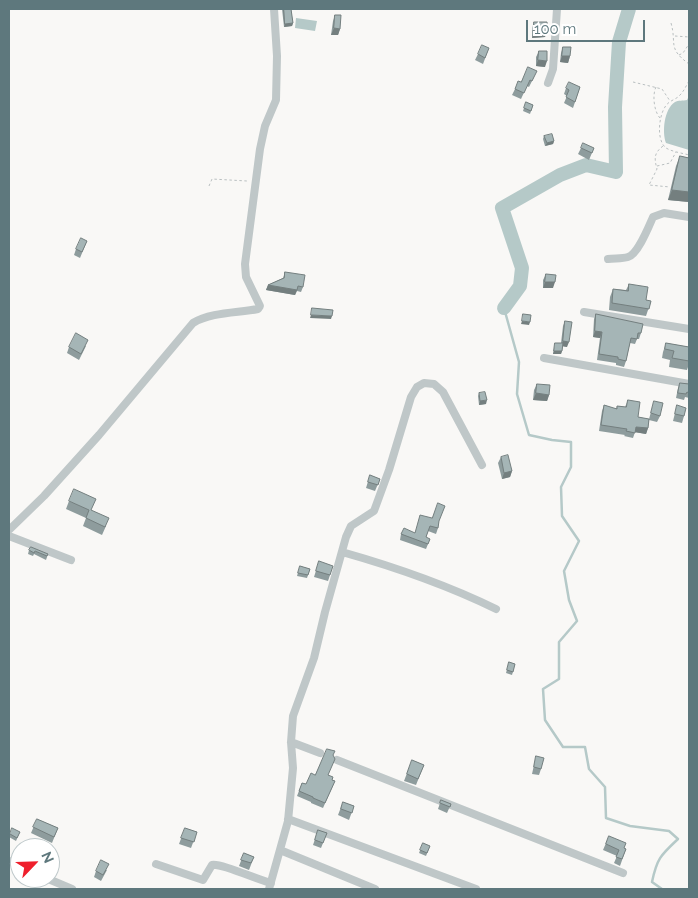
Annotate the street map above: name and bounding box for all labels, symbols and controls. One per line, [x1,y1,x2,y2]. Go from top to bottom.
scale bar [528,10,647,42]
text: 100 m [534,20,576,38]
north arrow [10,838,60,888]
text: N [38,849,57,865]

